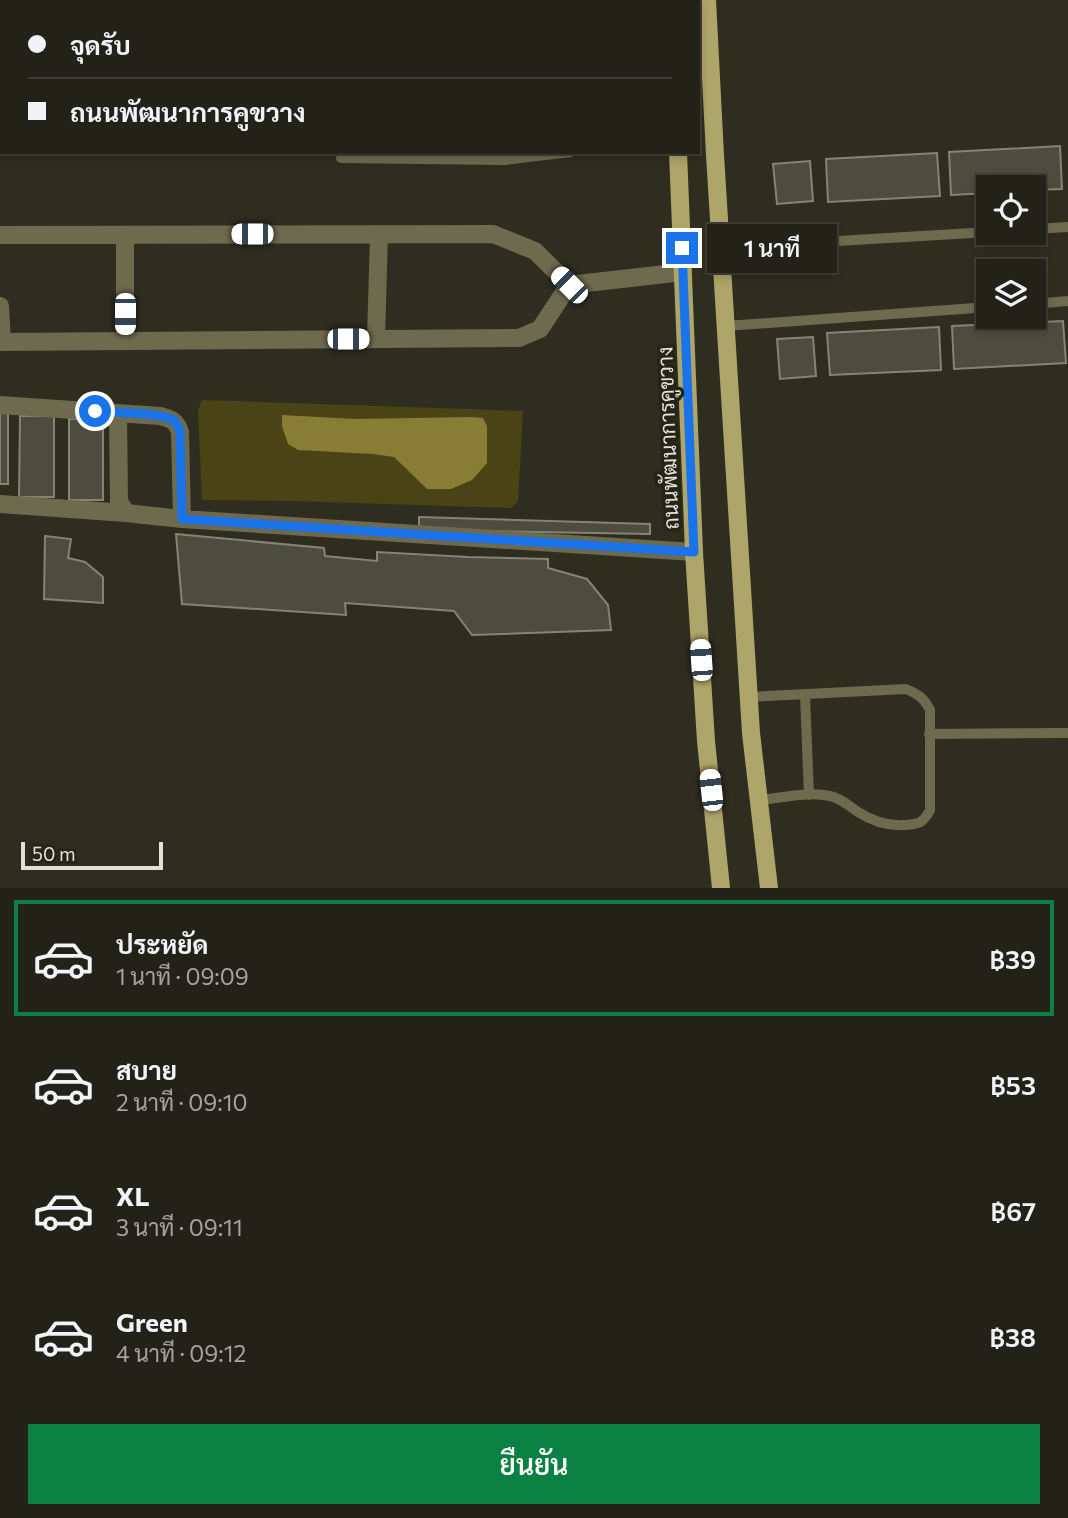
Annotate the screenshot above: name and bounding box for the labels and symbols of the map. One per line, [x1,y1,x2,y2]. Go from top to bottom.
car [232,224,274,245]
callout: 1 นาที [706,224,836,272]
route end [666,232,698,264]
car [547,263,592,307]
car [115,293,136,335]
car [328,329,370,350]
street label: ถนนพัฒนาการคูขวาง [651,346,687,530]
route start [79,395,111,427]
car [690,638,713,682]
car [699,768,724,812]
scale bar [21,839,163,871]

